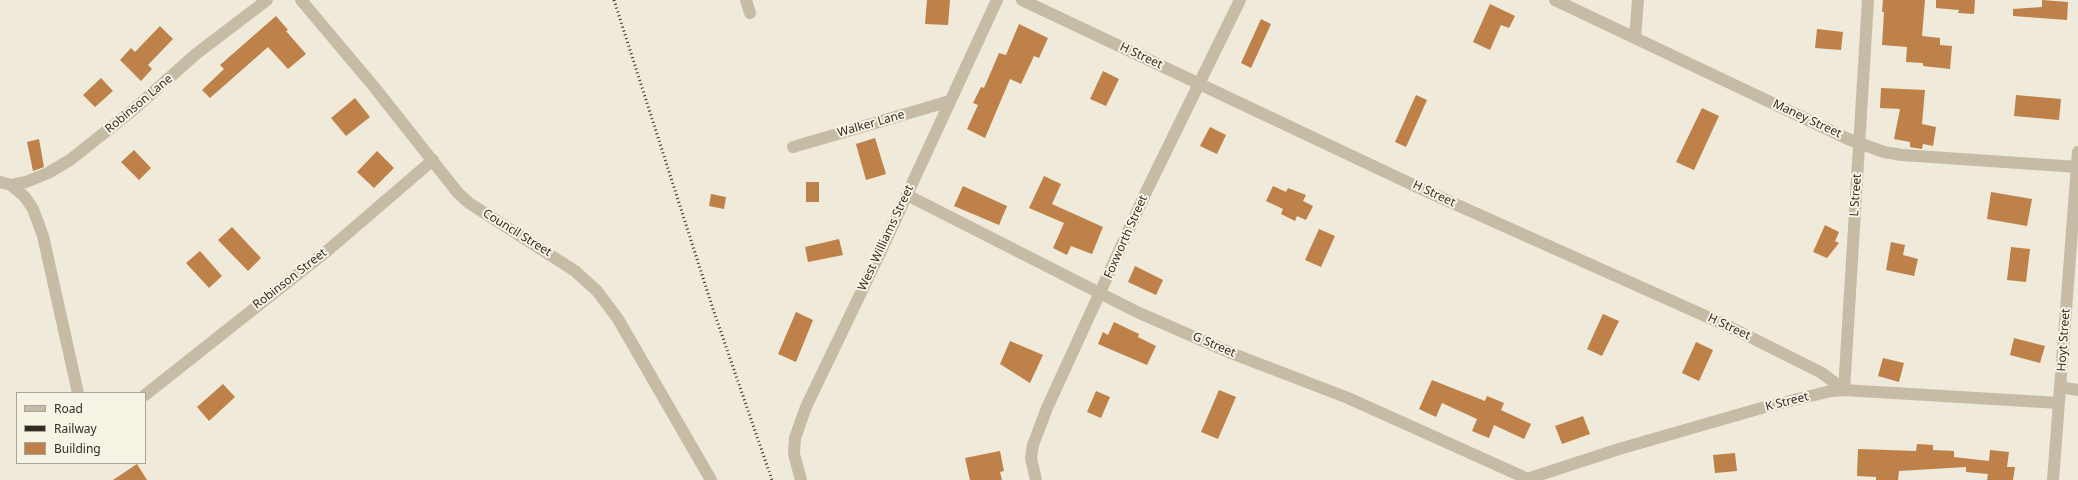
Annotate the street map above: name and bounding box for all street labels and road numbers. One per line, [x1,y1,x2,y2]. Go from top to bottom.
street label: H Street [1117,40,1165,72]
street label: Robinson Lane [102,72,176,136]
street label: Maney Street [1770,97,1844,141]
street label: Walker Lane [836,108,906,140]
street label: L Street [1847,173,1865,217]
street label: H Street [1410,178,1458,210]
street label: West Williams Street [855,183,917,293]
street label: Foxworth Street [1101,193,1151,281]
street label: Council Street [480,206,554,260]
street label: Robinson Street [250,246,330,312]
street label: Hoyt Street [2055,308,2073,372]
street label: H Street [1705,311,1753,343]
street label: G Street [1190,330,1238,360]
street label: K Street [1764,390,1810,414]

